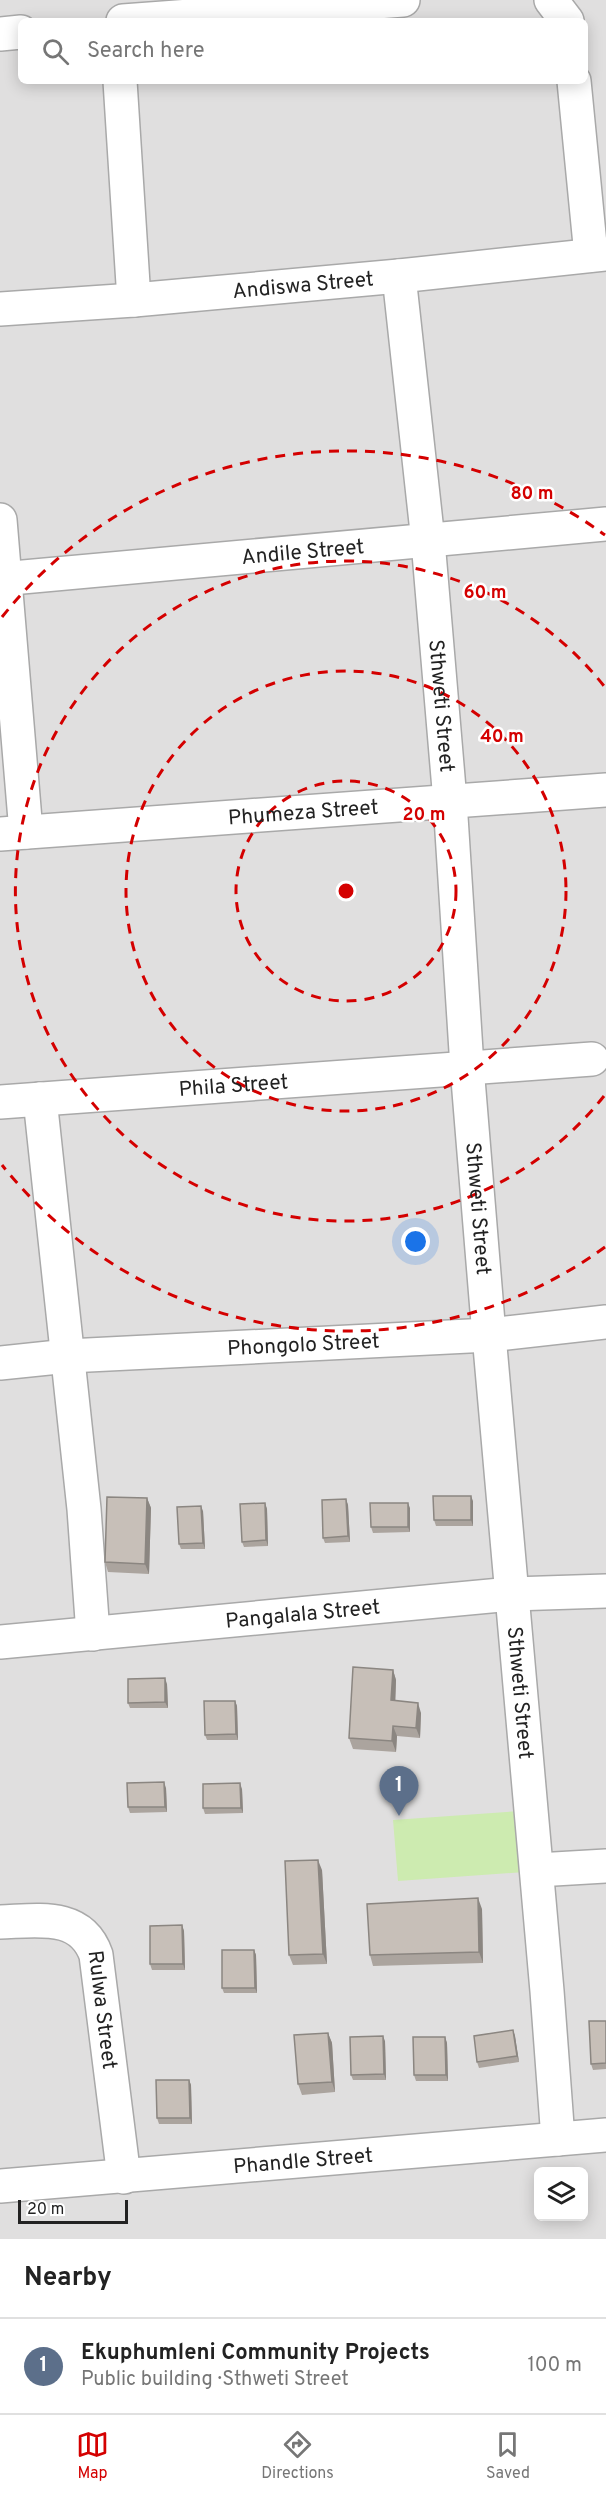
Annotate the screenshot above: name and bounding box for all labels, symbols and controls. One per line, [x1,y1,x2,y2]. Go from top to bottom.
search box [18,18,588,84]
icon: search [39,35,72,68]
text: Search here [87,38,205,65]
street label: Andiswa Street [231,266,375,306]
text: 80 m [510,483,554,506]
street label: Andile Street [240,534,365,572]
text: 60 m [463,582,507,605]
street label: Sthweti Street [421,638,460,773]
text: 40 m [480,726,524,749]
street label: Phumeza Street [227,795,379,832]
text: 20 m [402,804,446,827]
centre of rings [336,881,356,901]
street label: Phila Street [178,1069,289,1104]
street label: Sthweti Street [458,1141,496,1276]
your location [401,1227,430,1256]
street label: Phongolo Street [227,1328,380,1363]
street label: Pangalala Street [224,1594,381,1636]
street label: Sthweti Street [500,1625,538,1760]
pin: 1 [380,1766,418,1816]
street label: Rulwa Street [81,1949,122,2071]
street label: Phandle Street [232,2143,374,2181]
map controls [534,2167,588,2221]
button: layers [534,2167,588,2221]
scale bar [18,2197,128,2224]
text: 20 m [27,2200,64,2220]
text: Nearby [24,2262,112,2295]
text: Ekuphumleni Community Projects [81,2340,430,2367]
text: 1 [40,2353,48,2379]
text: 100 m [527,2353,582,2379]
text: Public building · Sthweti Street [81,2367,349,2393]
tab: Map [76,2428,109,2484]
tab: Directions [261,2428,334,2484]
tab: Saved [486,2428,530,2484]

